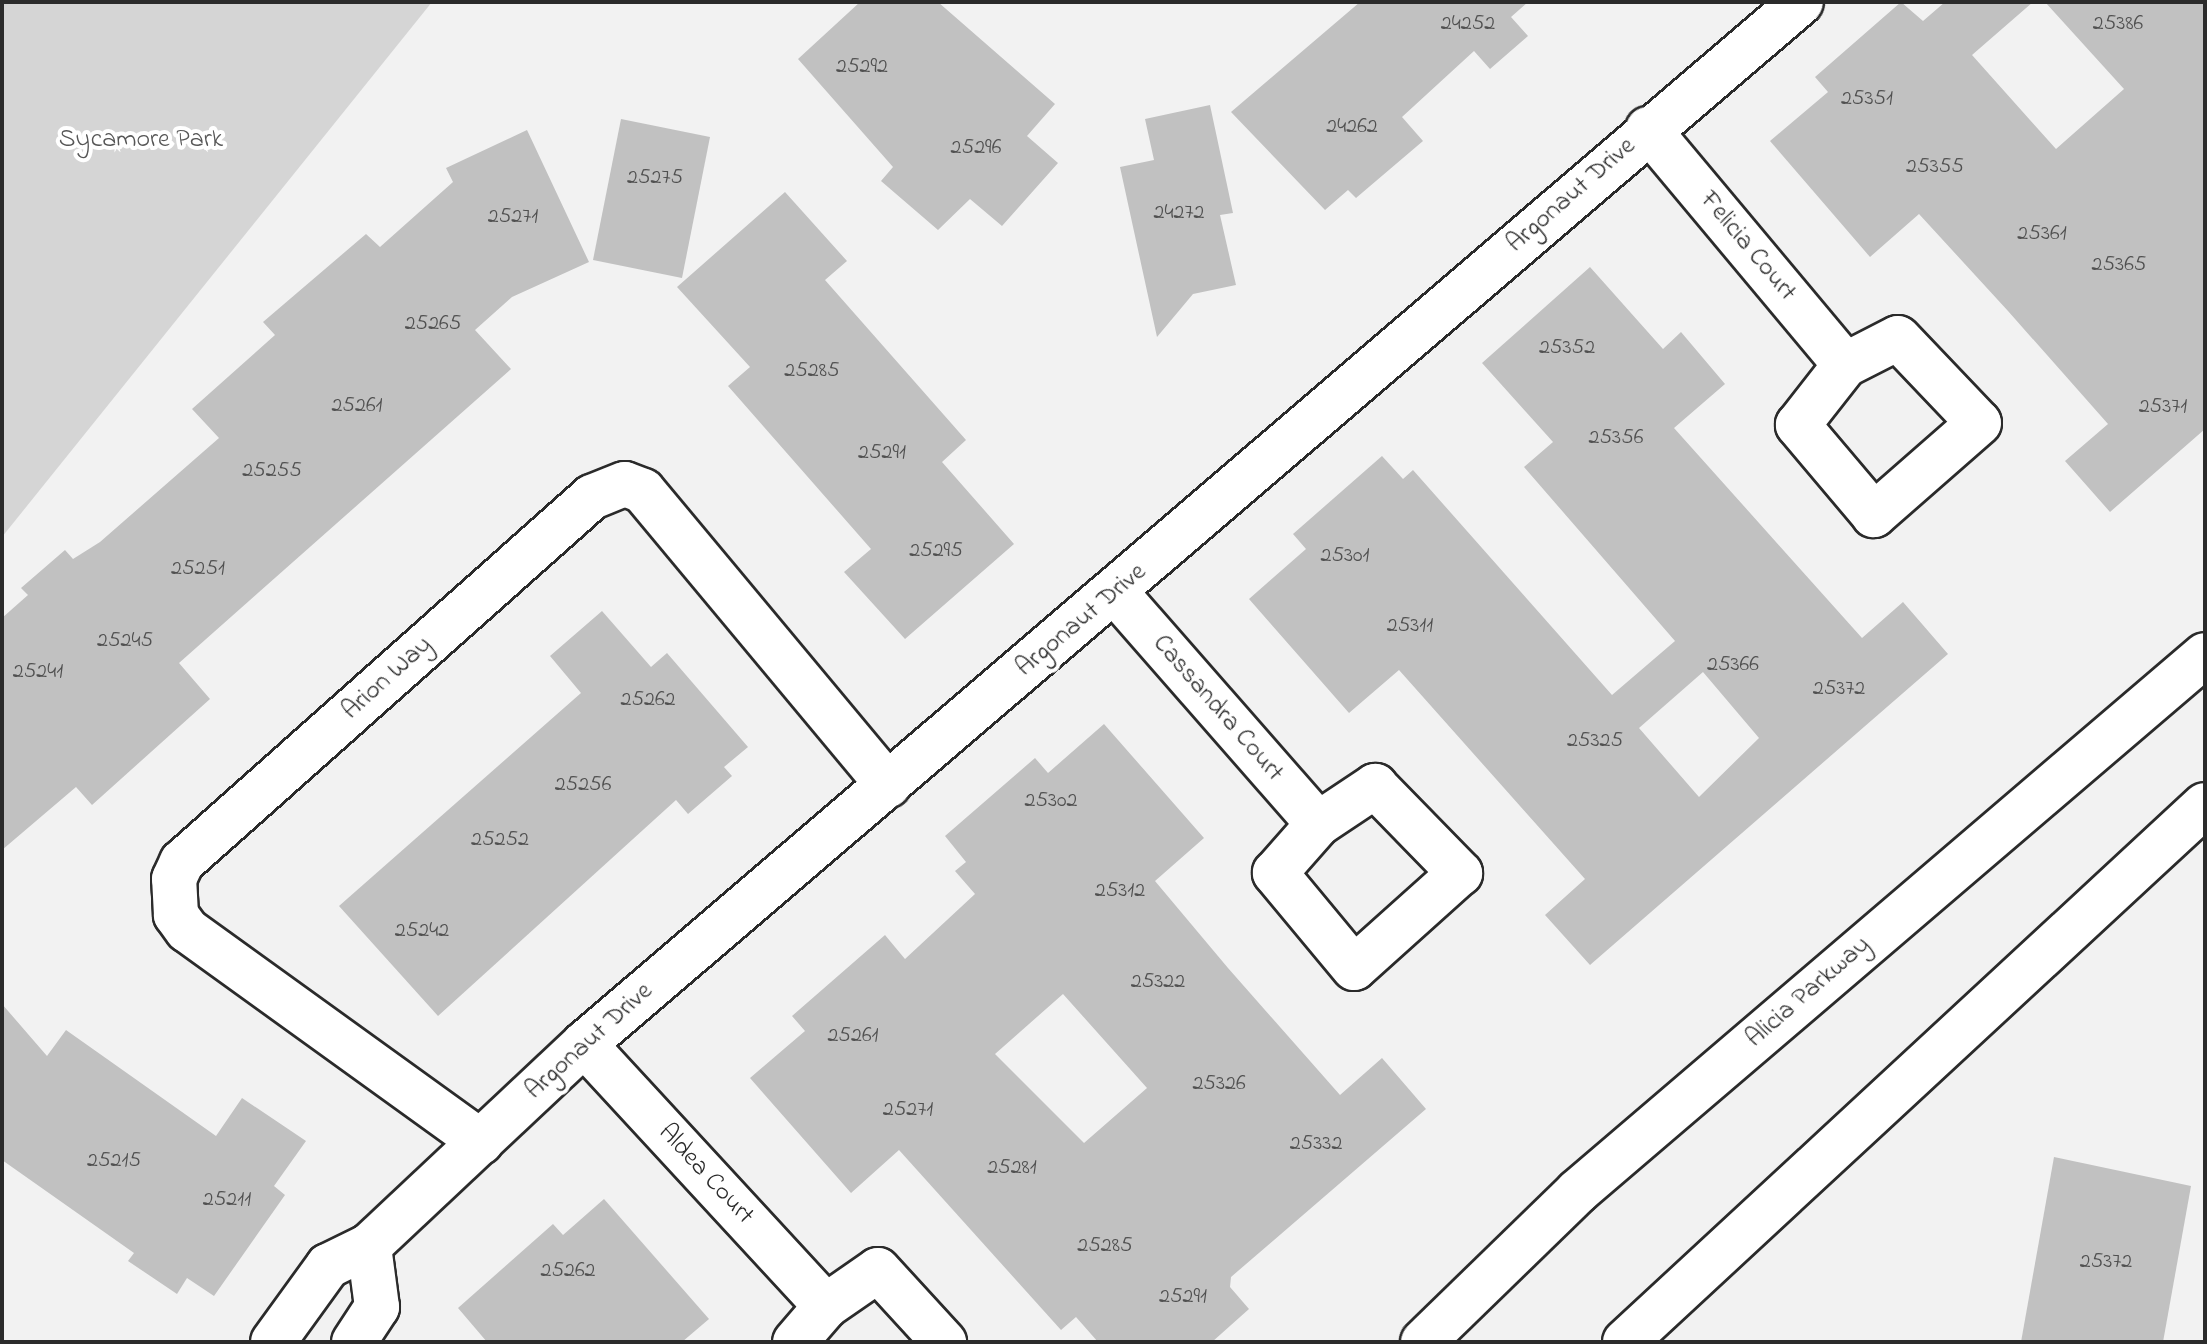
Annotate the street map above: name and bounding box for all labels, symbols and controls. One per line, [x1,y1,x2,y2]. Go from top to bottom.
house number: 24252 [1441,12,1495,38]
house number: 25386 [2093,12,2143,38]
house number: 25292 [836,55,888,81]
house number: 25351 [1841,87,1893,113]
house number: 24262 [1326,115,1378,141]
park label: Sycamore Park [59,125,223,157]
street label: Argonaut Drive [1501,132,1643,260]
house number: 25296 [951,136,1001,162]
house number: 25355 [1906,155,1964,181]
house number: 25275 [627,166,683,192]
street label: Felicia Court [1692,186,1802,308]
house number: 24272 [1154,201,1204,227]
house number: 25271 [488,205,538,231]
house number: 25361 [2017,222,2067,248]
house number: 25365 [2092,253,2146,279]
house number: 25265 [405,312,461,338]
house number: 25352 [1539,336,1595,362]
house number: 25285 [784,359,840,385]
house number: 25261 [331,394,383,420]
house number: 25371 [2139,395,2187,421]
house number: 25356 [1589,426,1643,452]
house number: 25291 [858,441,906,467]
house number: 25255 [242,459,302,485]
house number: 25295 [909,539,963,565]
house number: 25301 [1320,544,1370,570]
house number: 25251 [171,557,225,583]
street label: Argonaut Drive [1011,557,1153,685]
house number: 25311 [1387,614,1433,640]
house number: 25245 [97,629,153,655]
street label: Cassandra Court [1145,629,1289,789]
street label: Arion Way [337,631,439,727]
house number: 25366 [1707,653,1759,679]
house number: 25241 [13,660,63,686]
house number: 25372 [1813,677,1865,703]
house number: 25262 [620,688,676,714]
house number: 25325 [1567,729,1623,755]
house number: 25256 [555,773,611,799]
house number: 25302 [1024,789,1078,815]
house number: 25252 [471,828,529,854]
house number: 25312 [1095,879,1145,905]
house number: 25242 [395,919,449,945]
street label: Alicia Parkway [1741,931,1877,1055]
house number: 25322 [1131,970,1185,996]
street label: Argonaut Drive [520,977,660,1107]
house number: 25261 [827,1024,879,1050]
house number: 25326 [1192,1072,1246,1098]
house number: 25271 [883,1098,933,1124]
street label: Aldea Court [650,1118,760,1232]
house number: 25332 [1290,1132,1342,1158]
house number: 25215 [87,1149,141,1175]
house number: 25281 [987,1156,1037,1182]
house number: 25211 [203,1188,251,1214]
house number: 25285 [1077,1234,1133,1260]
house number: 25372 [2080,1250,2132,1276]
house number: 25262 [540,1259,596,1285]
house number: 25291 [1159,1285,1207,1311]

